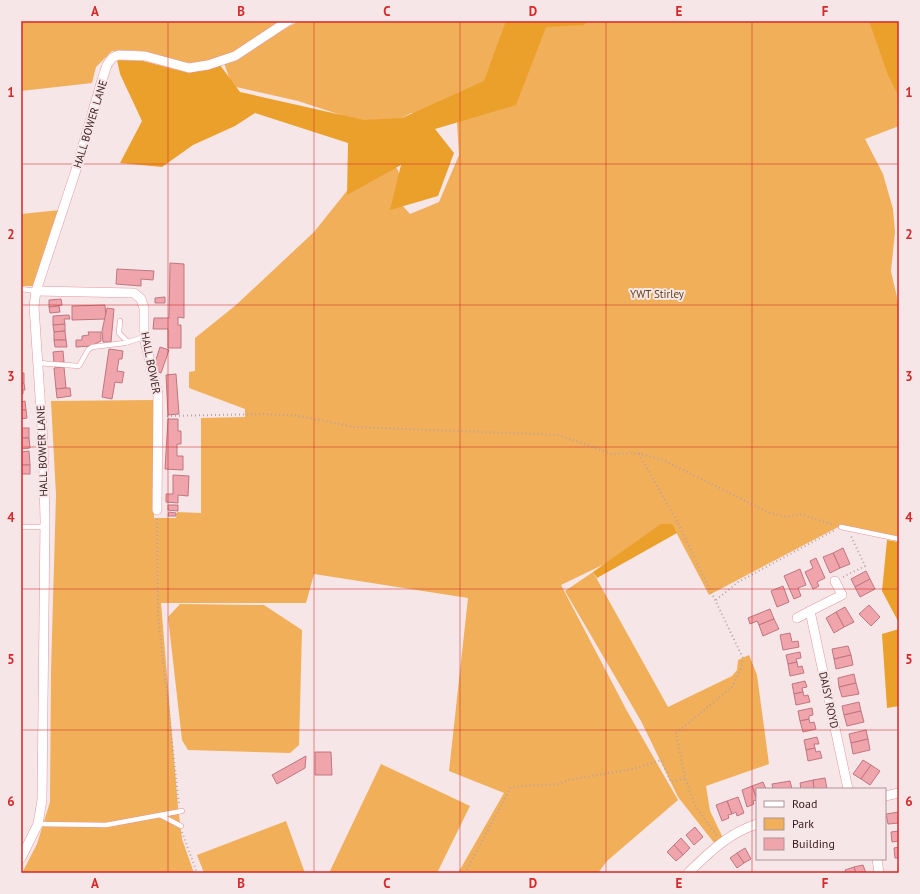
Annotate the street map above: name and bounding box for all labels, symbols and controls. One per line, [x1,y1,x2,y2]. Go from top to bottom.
text: A [91,3,99,20]
text: B [237,3,245,20]
text: C [383,3,391,20]
text: D [529,3,537,20]
text: E [676,3,683,20]
text: F [822,3,829,20]
street label: HALL BOWER LANE [70,78,110,170]
text: 1 [7,84,15,101]
text: 1 [905,84,913,101]
text: 2 [7,226,15,243]
text: 2 [905,226,913,243]
park label: YWT Stirley [630,287,685,301]
street label: HALL BOWER [138,331,164,396]
text: 3 [7,368,15,385]
text: 3 [905,368,913,385]
street label: HALL BOWER LANE [33,405,51,497]
text: 4 [7,509,15,526]
text: 4 [905,509,913,526]
text: 5 [7,651,15,668]
text: 5 [905,651,913,668]
street label: DAISY ROYD [816,670,842,730]
legend [756,788,886,860]
text: 6 [7,793,15,810]
text: 6 [905,793,913,810]
text: Road [792,796,817,811]
text: Park [792,816,814,831]
text: Building [792,836,835,851]
text: A [91,875,99,892]
text: B [237,875,245,892]
text: C [383,875,391,892]
text: D [529,875,537,892]
text: E [676,875,683,892]
text: F [822,875,829,892]

